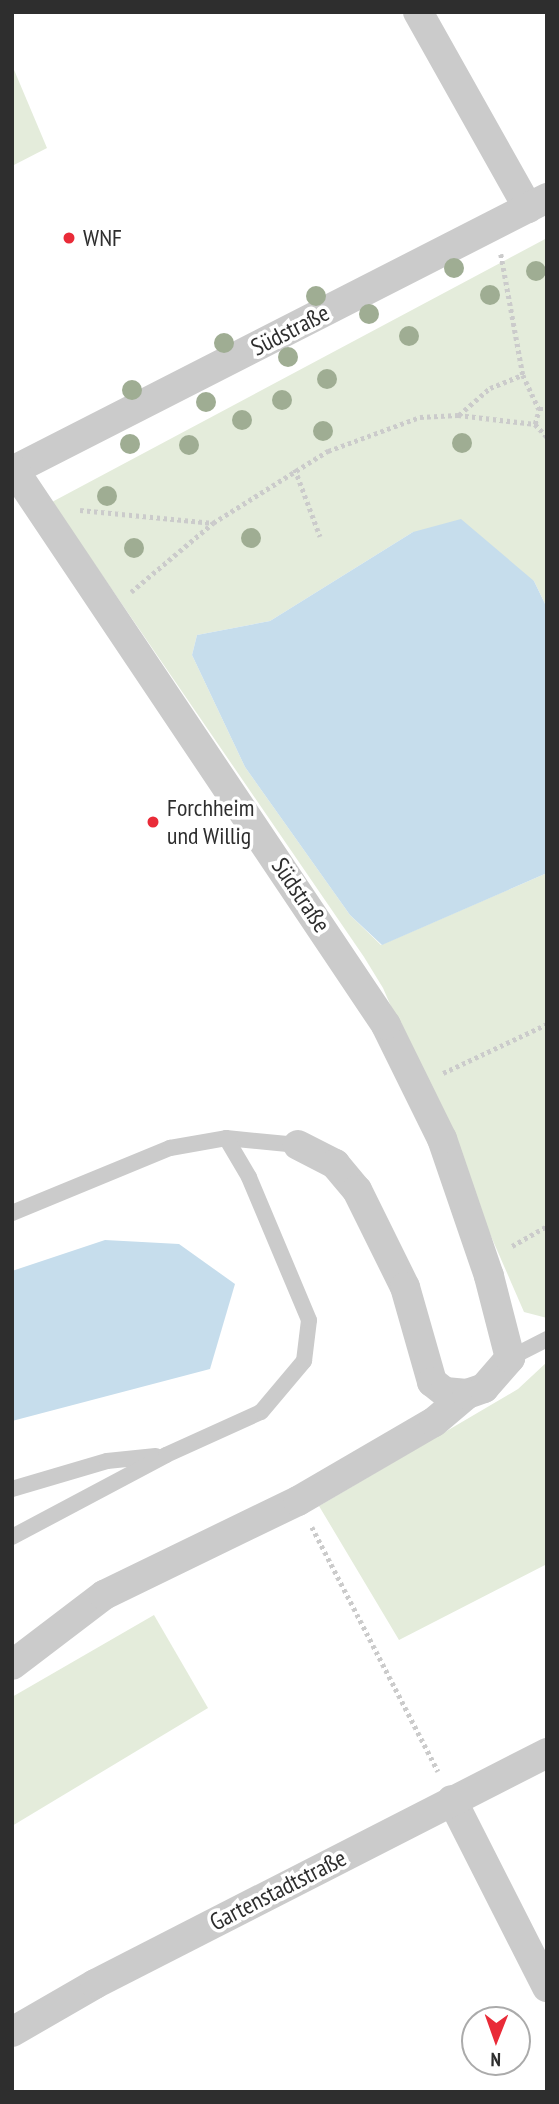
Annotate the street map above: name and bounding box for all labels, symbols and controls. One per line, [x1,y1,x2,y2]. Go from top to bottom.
place label: WNF [83,224,122,252]
marker: WNF [61,230,77,246]
street label: Südstraße [246,298,334,362]
place label: Forchheim und Willig [167,794,254,850]
marker: Forchheim und Willig [145,814,161,830]
street label: Südstraße [266,852,336,938]
street label: Gartenstadtstraße [205,1843,351,1937]
north arrow [461,2006,531,2076]
text: N [490,2048,501,2072]

